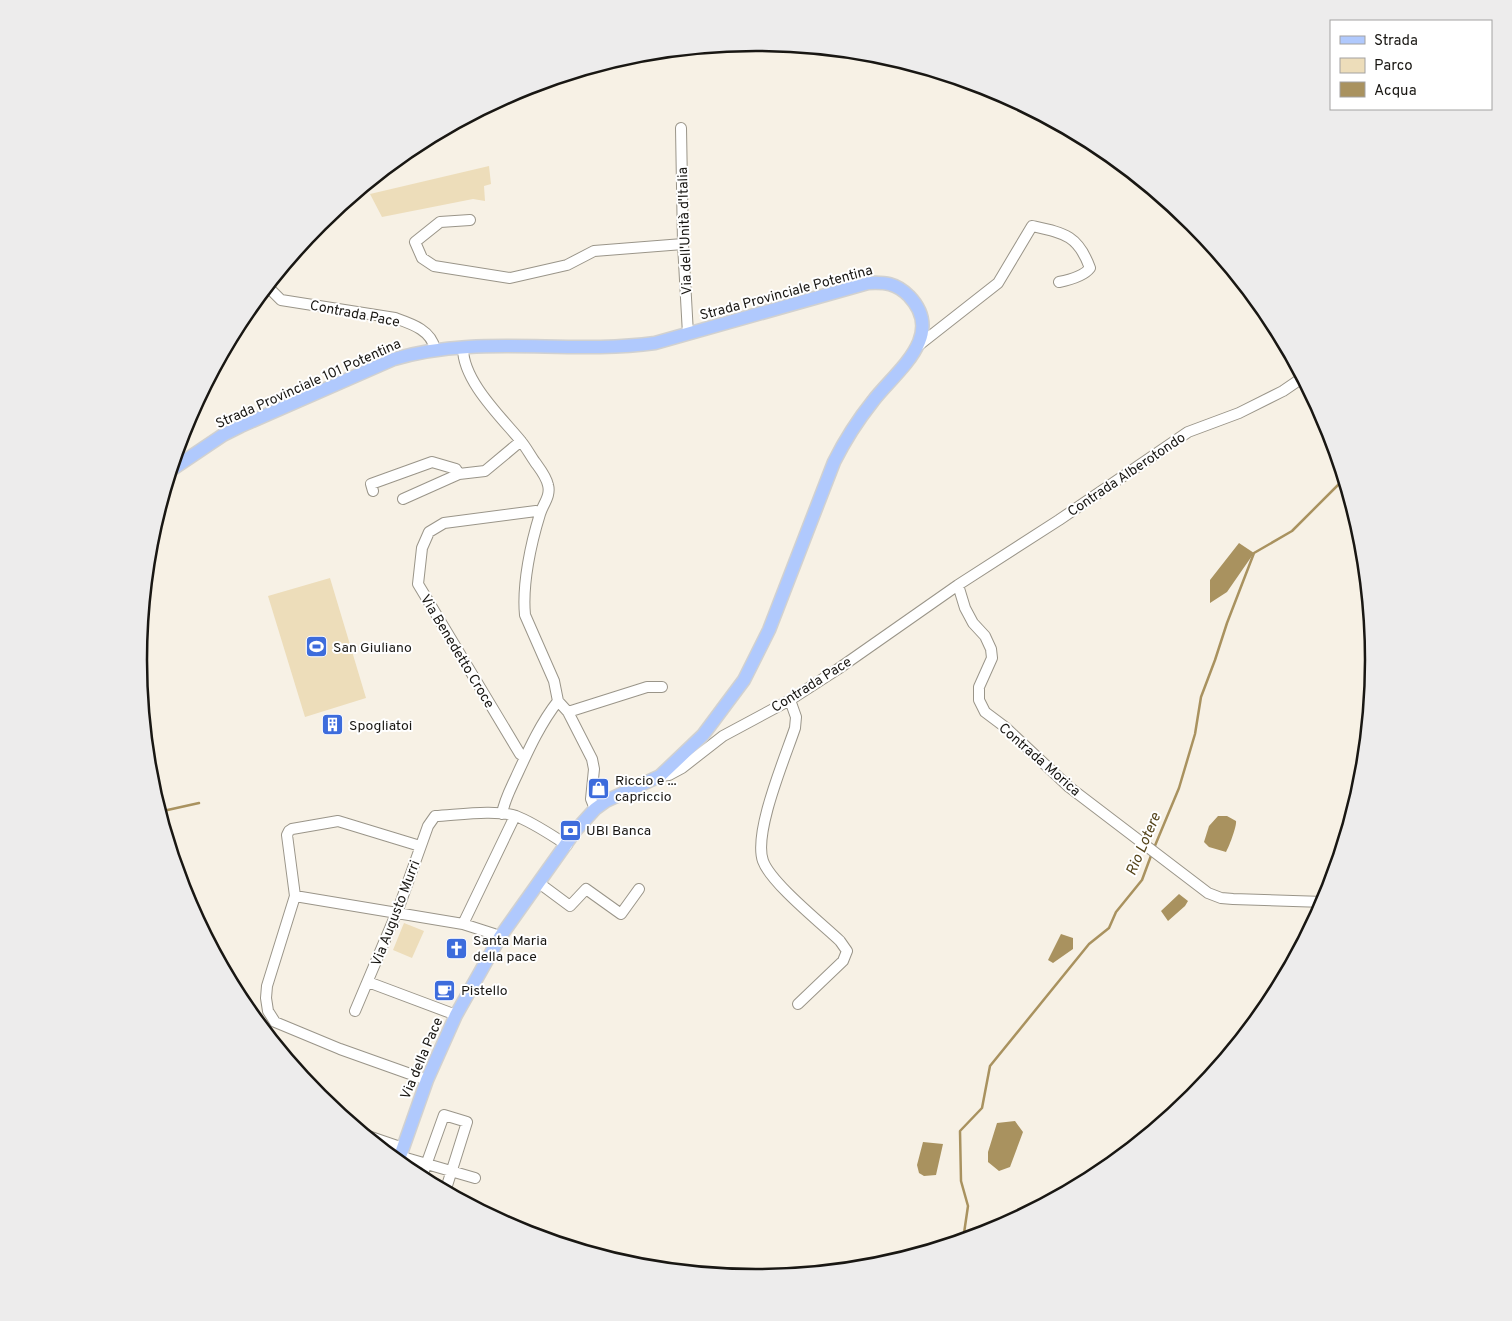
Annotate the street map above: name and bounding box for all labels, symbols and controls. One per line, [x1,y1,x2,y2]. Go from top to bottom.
legend [1330,20,1492,110]
text: Strada [1374,32,1418,51]
text: Parco [1374,57,1413,76]
text: Acqua [1374,82,1417,101]
street label: Via dell'Unità d'Italia [675,167,696,295]
street label: Strada Provinciale Potentina [698,262,875,325]
street label: Contrada Pace [308,297,401,332]
street label: Strada Provinciale 101 Potentina [213,336,404,433]
street label: Contrada Alberotondo [1065,429,1189,521]
street label: Via Benedetto Croce [416,592,497,712]
sports icon: San Giuliano [305,635,329,659]
place label: San Giuliano [333,640,412,657]
street label: Contrada Pace [769,654,855,717]
building icon: Spogliatoi [321,713,345,737]
place label: Spogliatoi [349,718,412,735]
street label: Contrada Morica [995,720,1083,800]
place label: Riccio e ... capriccio [615,773,677,806]
shop icon: Riccio e ... capriccio [587,776,611,800]
water label: Rio Lotere [1123,810,1166,879]
bank icon: UBI Banca [558,818,582,842]
place label: UBI Banca [586,823,651,840]
street label: Via Augusto Murri [368,858,424,969]
place label: Santa Maria della pace [473,933,547,966]
church icon: Santa Maria della pace [445,936,469,960]
cafe icon: Pistello [433,978,457,1002]
place label: Pistello [461,983,508,1000]
street label: Via della Pace [397,1015,447,1102]

